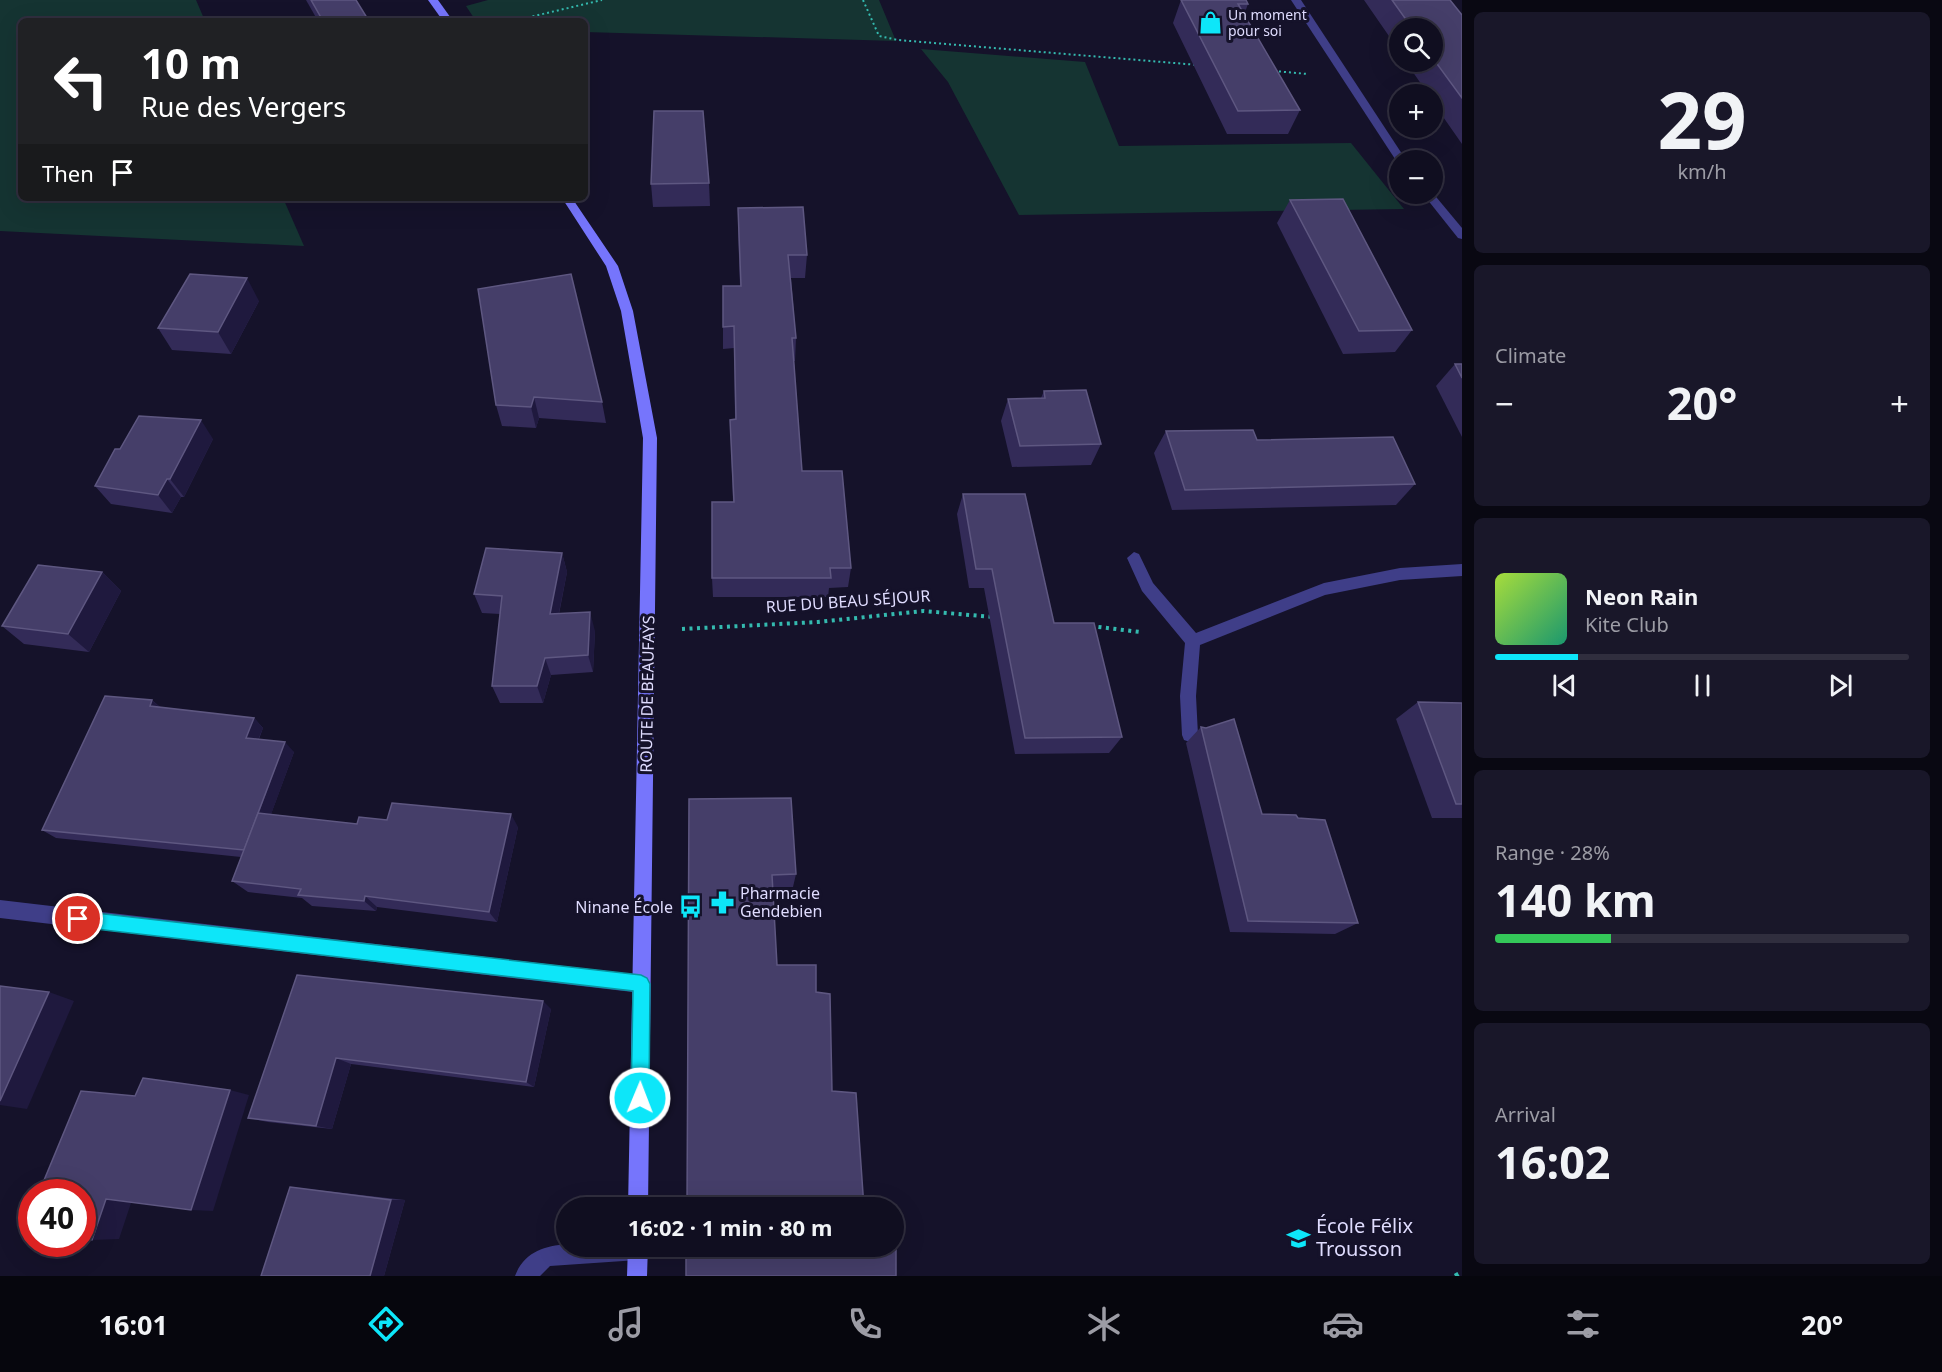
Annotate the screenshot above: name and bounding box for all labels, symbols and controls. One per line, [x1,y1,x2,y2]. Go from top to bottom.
place label: Un moment pour soi [1228,5,1307,40]
shop icon: Un moment pour soi [1197,10,1223,36]
map controls [1389,18,1443,204]
button: search [1389,18,1443,72]
text: 10 m [141,34,241,91]
icon: left [42,42,120,120]
text: 29 [1657,66,1747,172]
button: + [1389,84,1443,138]
text: Rue des Vergers [141,88,346,125]
button: − [1389,150,1443,204]
icon: arrive [106,156,139,189]
text: Then [42,158,94,188]
text: km/h [1677,158,1727,185]
text: Climate [1495,342,1566,369]
text: 20° [1667,372,1737,433]
text: − [1495,381,1514,426]
text: + [1890,381,1909,426]
text: Neon Rain [1585,581,1698,611]
street label: RUE DU BEAU SÉJOUR [765,584,931,618]
text: Kite Club [1585,611,1669,638]
street label: ROUTE DE BEAUFAYS [635,615,659,773]
icon: previous [1548,669,1581,702]
icon: pause [1686,669,1719,702]
icon: next [1824,669,1857,702]
text: Range · 28% [1495,839,1610,866]
text: 140 km [1495,869,1656,930]
place label: Pharmacie Gendebien [740,882,822,922]
pharmacy icon: Pharmacie Gendebien [709,889,735,915]
pin [52,893,103,944]
bus stop icon: Ninane École [678,894,704,920]
place label: Ninane École [575,896,673,918]
icon: arrive [61,902,94,935]
position arrow [608,1066,672,1130]
text: Arrival [1495,1101,1556,1128]
text: 16:02 [1495,1131,1611,1192]
speed limit sign: 40 [18,1179,96,1257]
text: 16:02 · 1 min · 80 m [628,1212,832,1242]
place label: École Félix Trousson [1316,1212,1413,1262]
school or university icon: École Félix Trousson [1285,1225,1311,1251]
icon: directions [365,1303,407,1345]
icon: music [605,1303,647,1345]
icon: phone [844,1303,886,1345]
icon: climate [1083,1303,1125,1345]
icon: car [1322,1303,1364,1345]
icon: filters [1562,1303,1604,1345]
text: 16:01 [99,1306,168,1343]
text: 20° [1801,1306,1843,1343]

